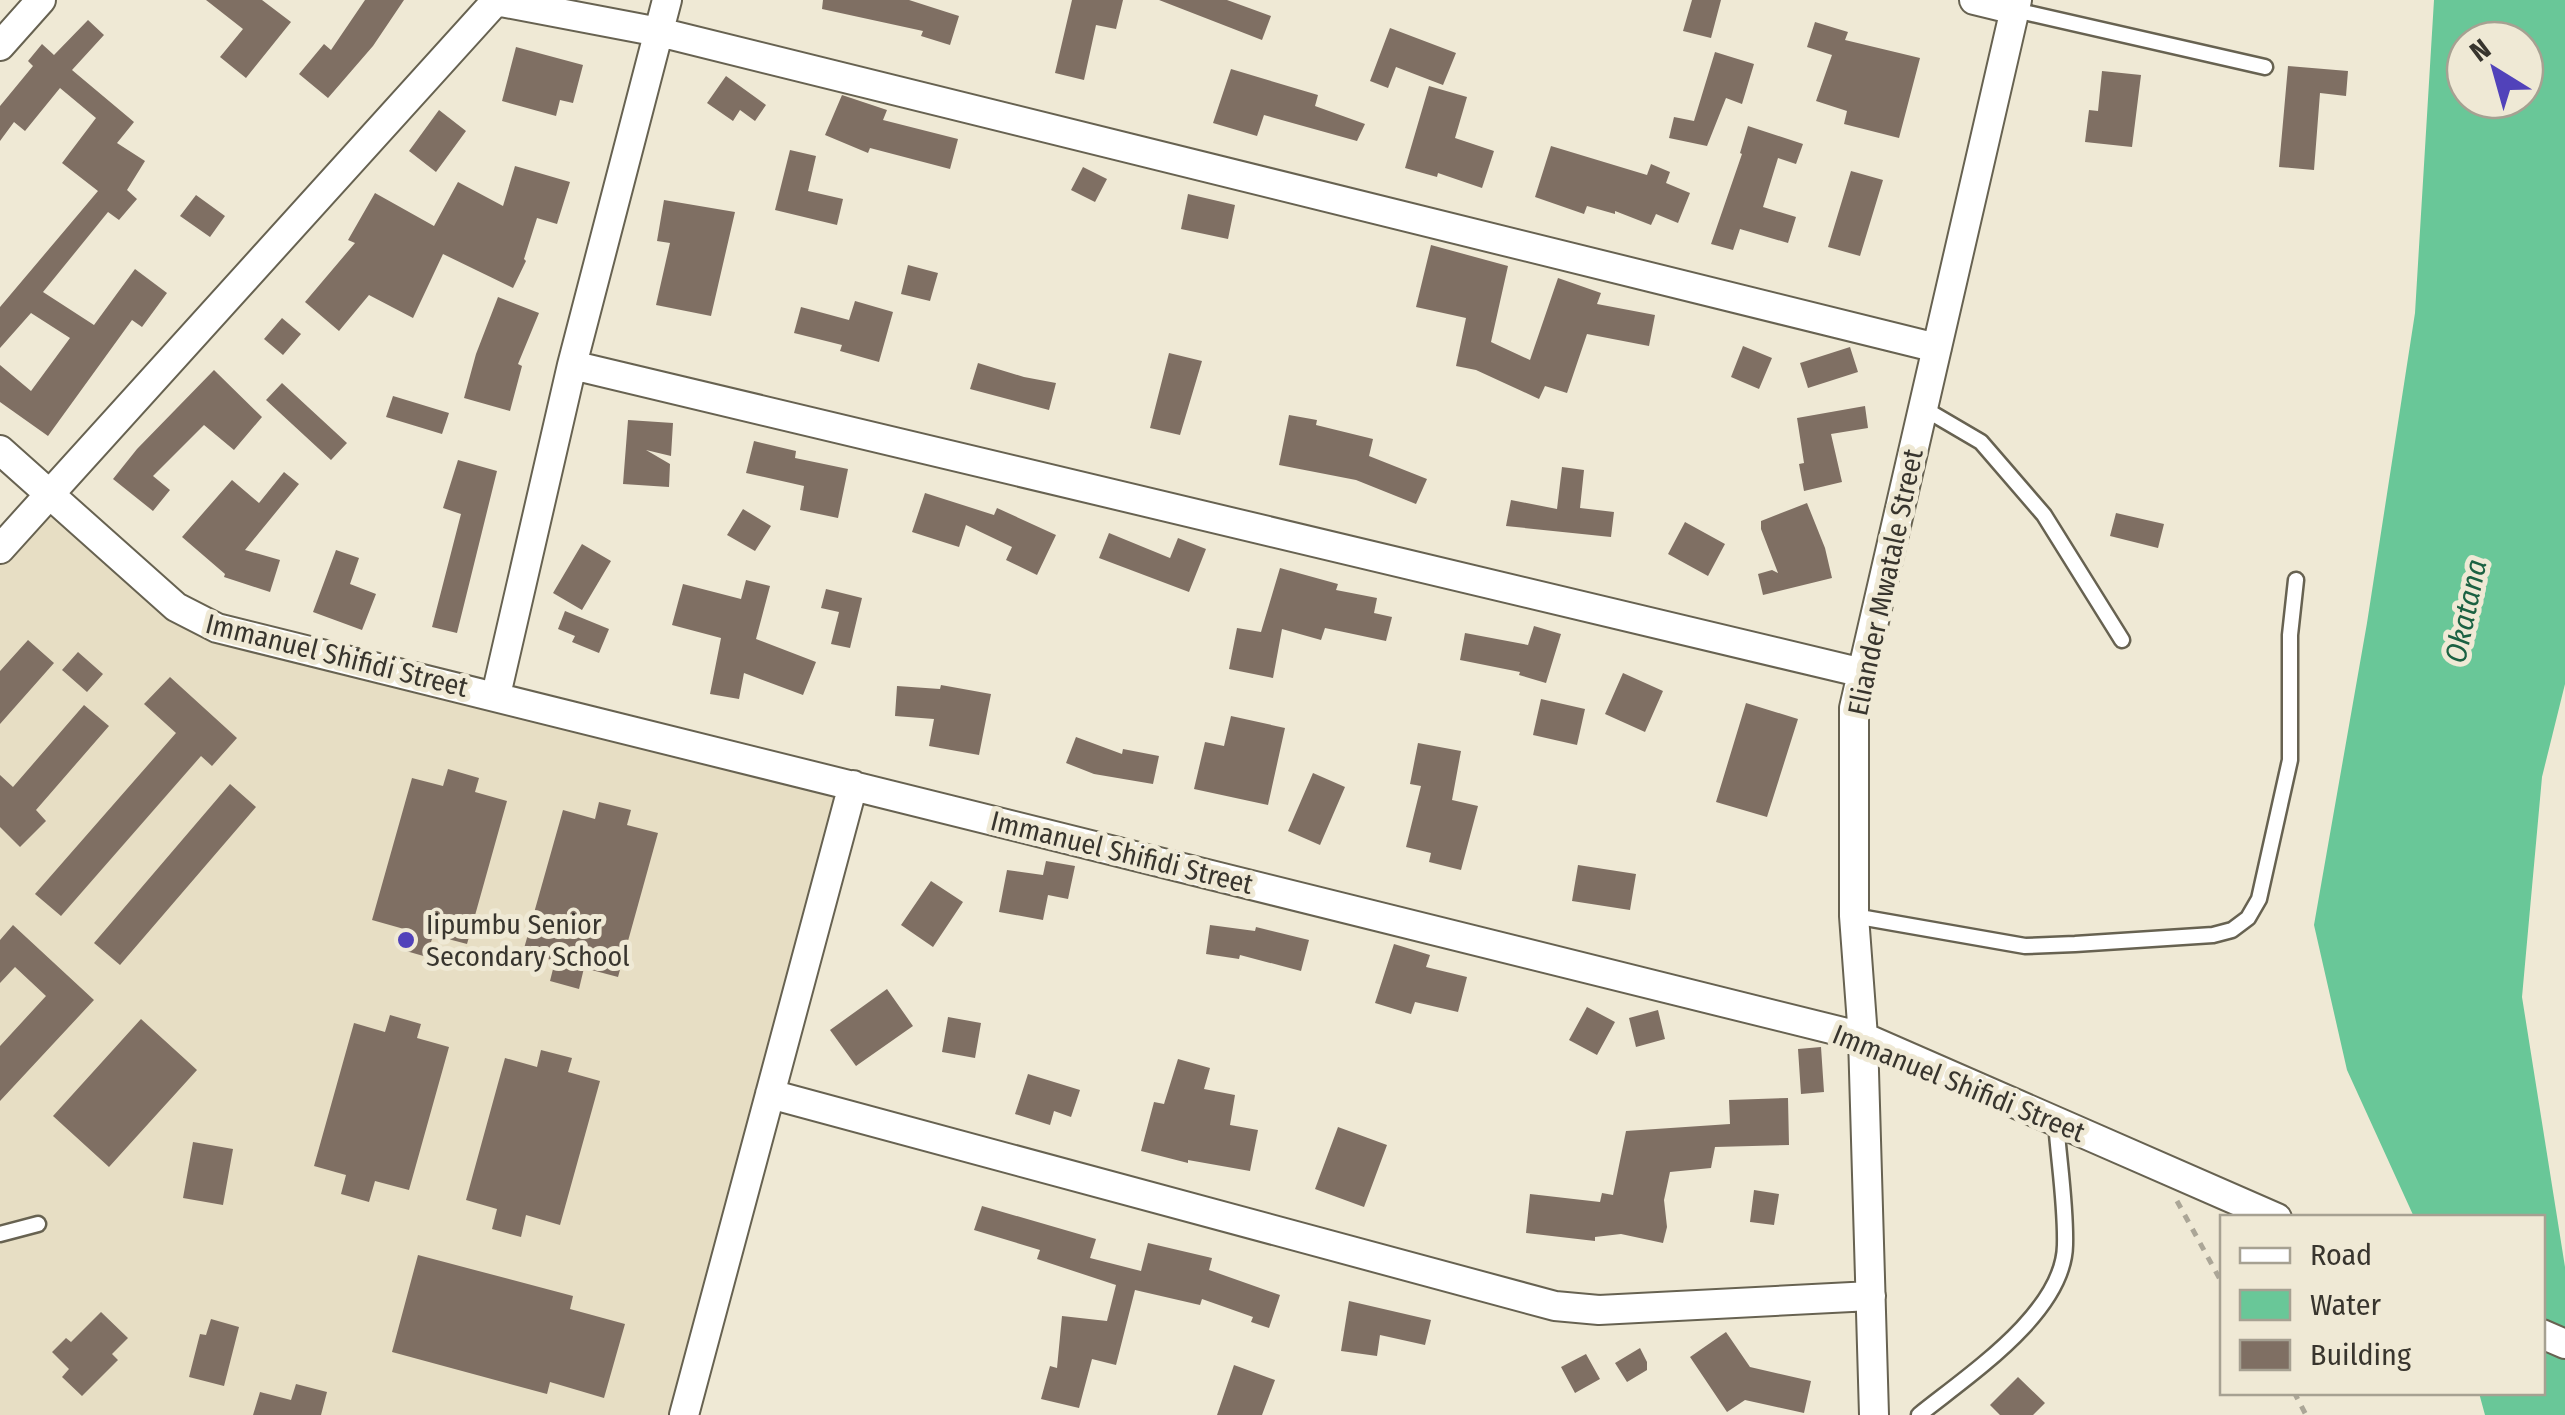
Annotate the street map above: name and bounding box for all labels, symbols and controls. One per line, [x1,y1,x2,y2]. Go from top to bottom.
north arrow [2445,20,2545,120]
text: N [2464,32,2497,69]
street label: Eliander Mwatale Street [1841,445,1930,718]
water label: Okatana [2437,556,2495,666]
street label: Immanuel Shifidi Street [202,607,472,704]
street label: Immanuel Shifidi Street [987,804,1257,901]
place label: Iipumbu Senior Secondary School [426,908,630,973]
marker: Iipumbu Senior Secondary School [395,929,417,951]
street label: Immanuel Shifidi Street [1828,1018,2091,1149]
legend [2220,1215,2545,1395]
text: Road [2310,1237,2372,1273]
text: Water [2310,1287,2381,1323]
text: Building [2310,1337,2412,1373]

